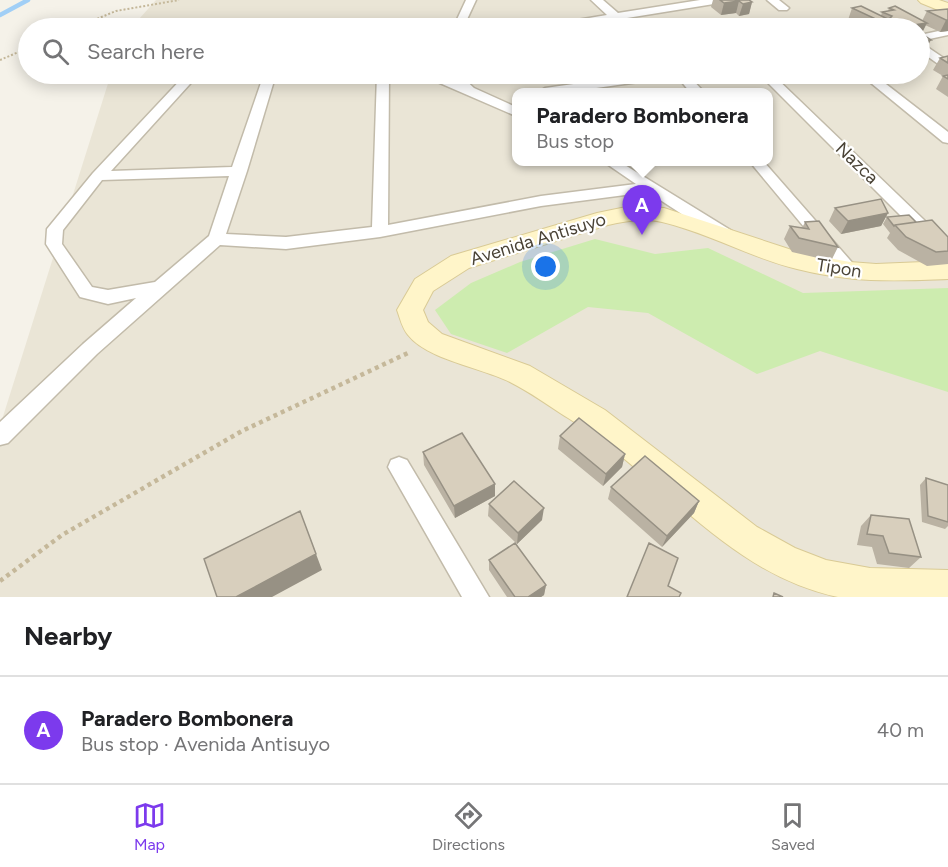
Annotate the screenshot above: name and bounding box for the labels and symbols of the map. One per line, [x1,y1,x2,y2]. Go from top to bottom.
street label: Nazca [831,137,883,189]
pin: A [622,186,662,235]
street label: Avenida Antisuyo [468,208,608,270]
your location [531,252,560,281]
street label: Tipon [815,254,863,282]

